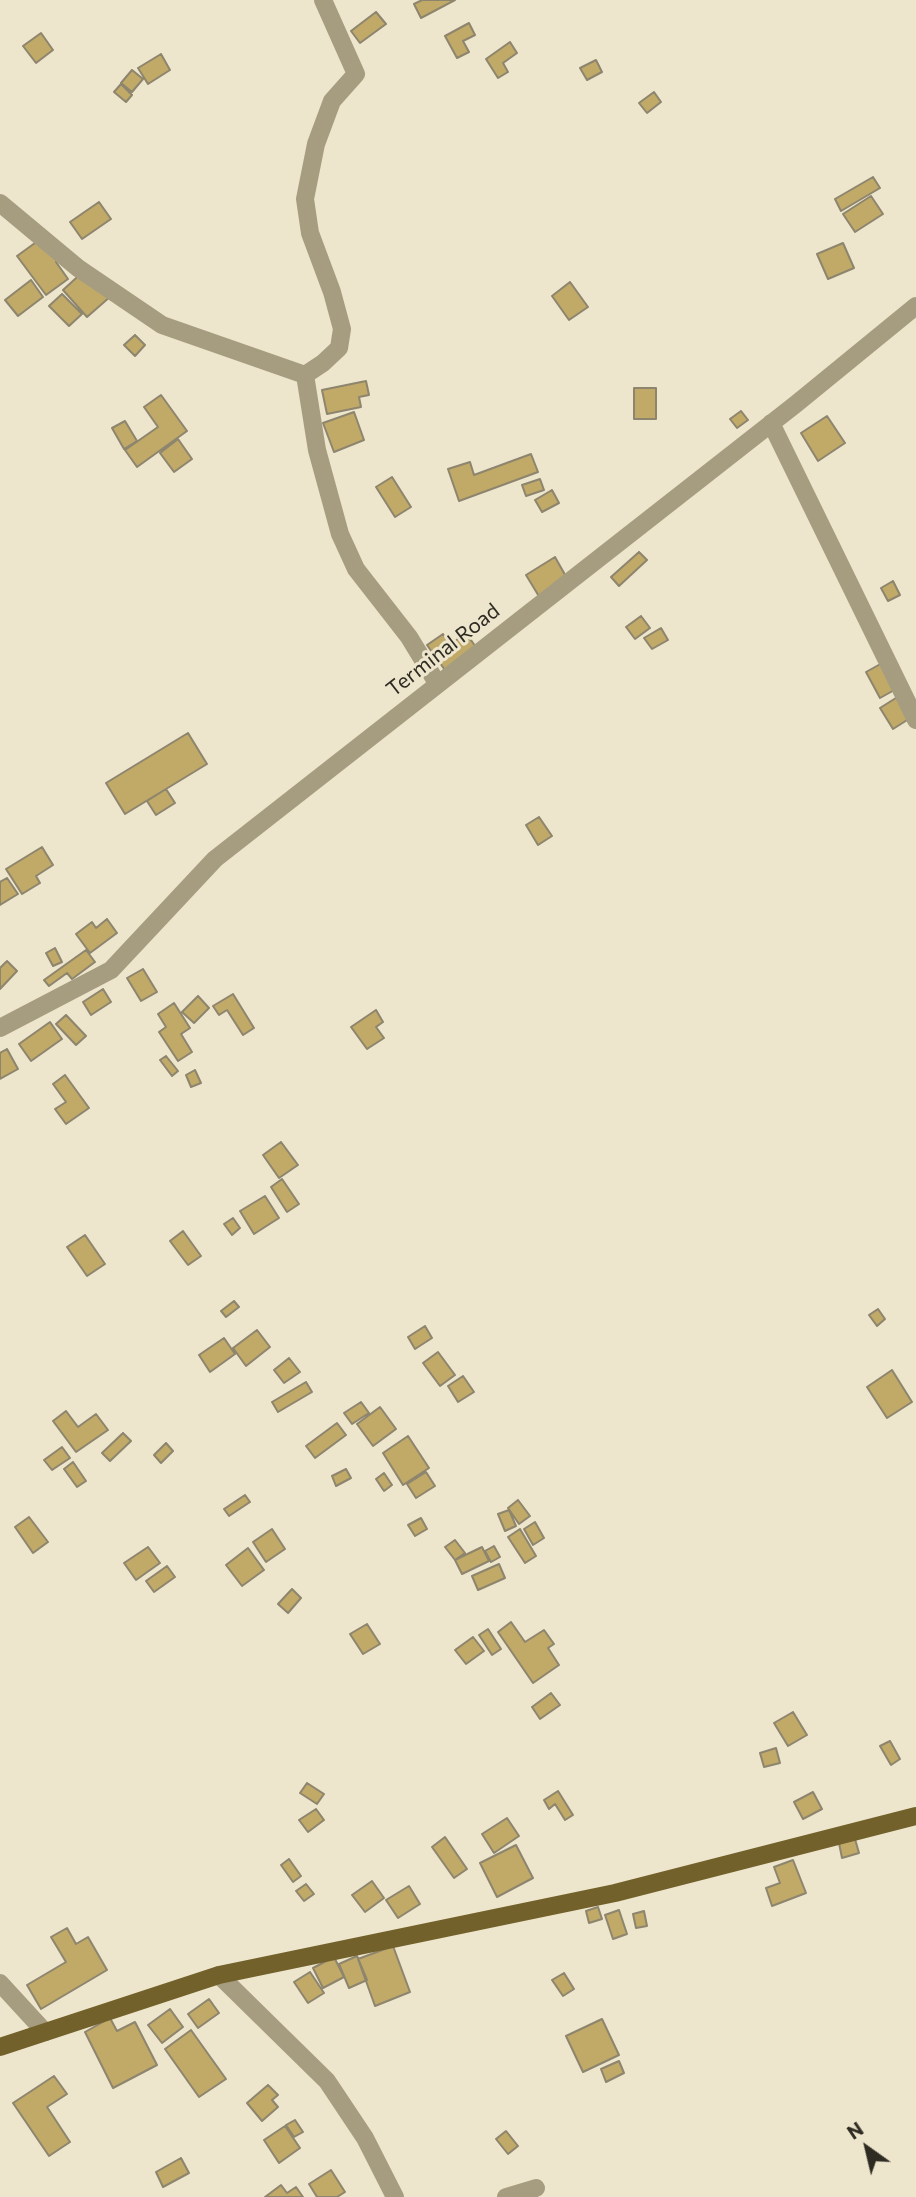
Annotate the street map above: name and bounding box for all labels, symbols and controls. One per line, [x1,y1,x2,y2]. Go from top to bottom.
street label: Terminal Road [381,598,505,702]
north arrow [832,2113,902,2183]
text: N [843,2117,867,2144]

